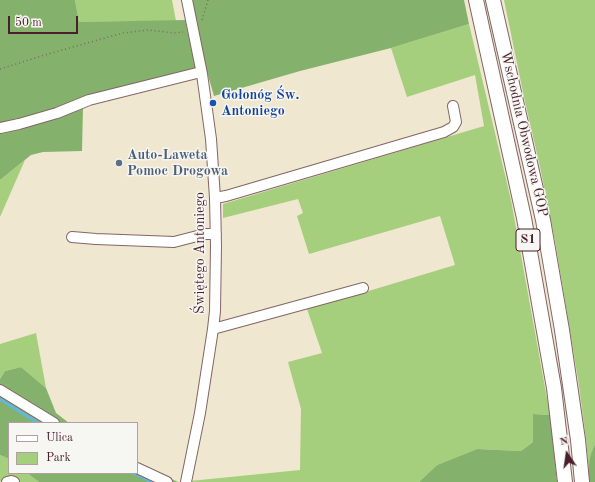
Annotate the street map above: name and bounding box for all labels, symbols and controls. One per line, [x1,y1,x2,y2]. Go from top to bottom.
scale bar [10,8,80,34]
text: 50 m [15,17,42,29]
street label: Wschodnia Obwodowa GOP [497,49,551,219]
place label: Gołonóg Św. Antoniego [221,87,299,120]
marker: Gołonóg Św. Antoniego [208,98,218,108]
place label: Auto-Laweta Pomoc Drogowa [127,147,228,180]
marker: Auto-Laweta Pomoc Drogowa [114,158,124,168]
street label: Świętego Antoniego [192,192,208,314]
road number: S1 [516,229,540,251]
legend [8,422,138,474]
text: Ulica [46,432,73,444]
north arrow [547,434,587,474]
text: N [559,436,570,448]
text: Park [46,452,71,464]

